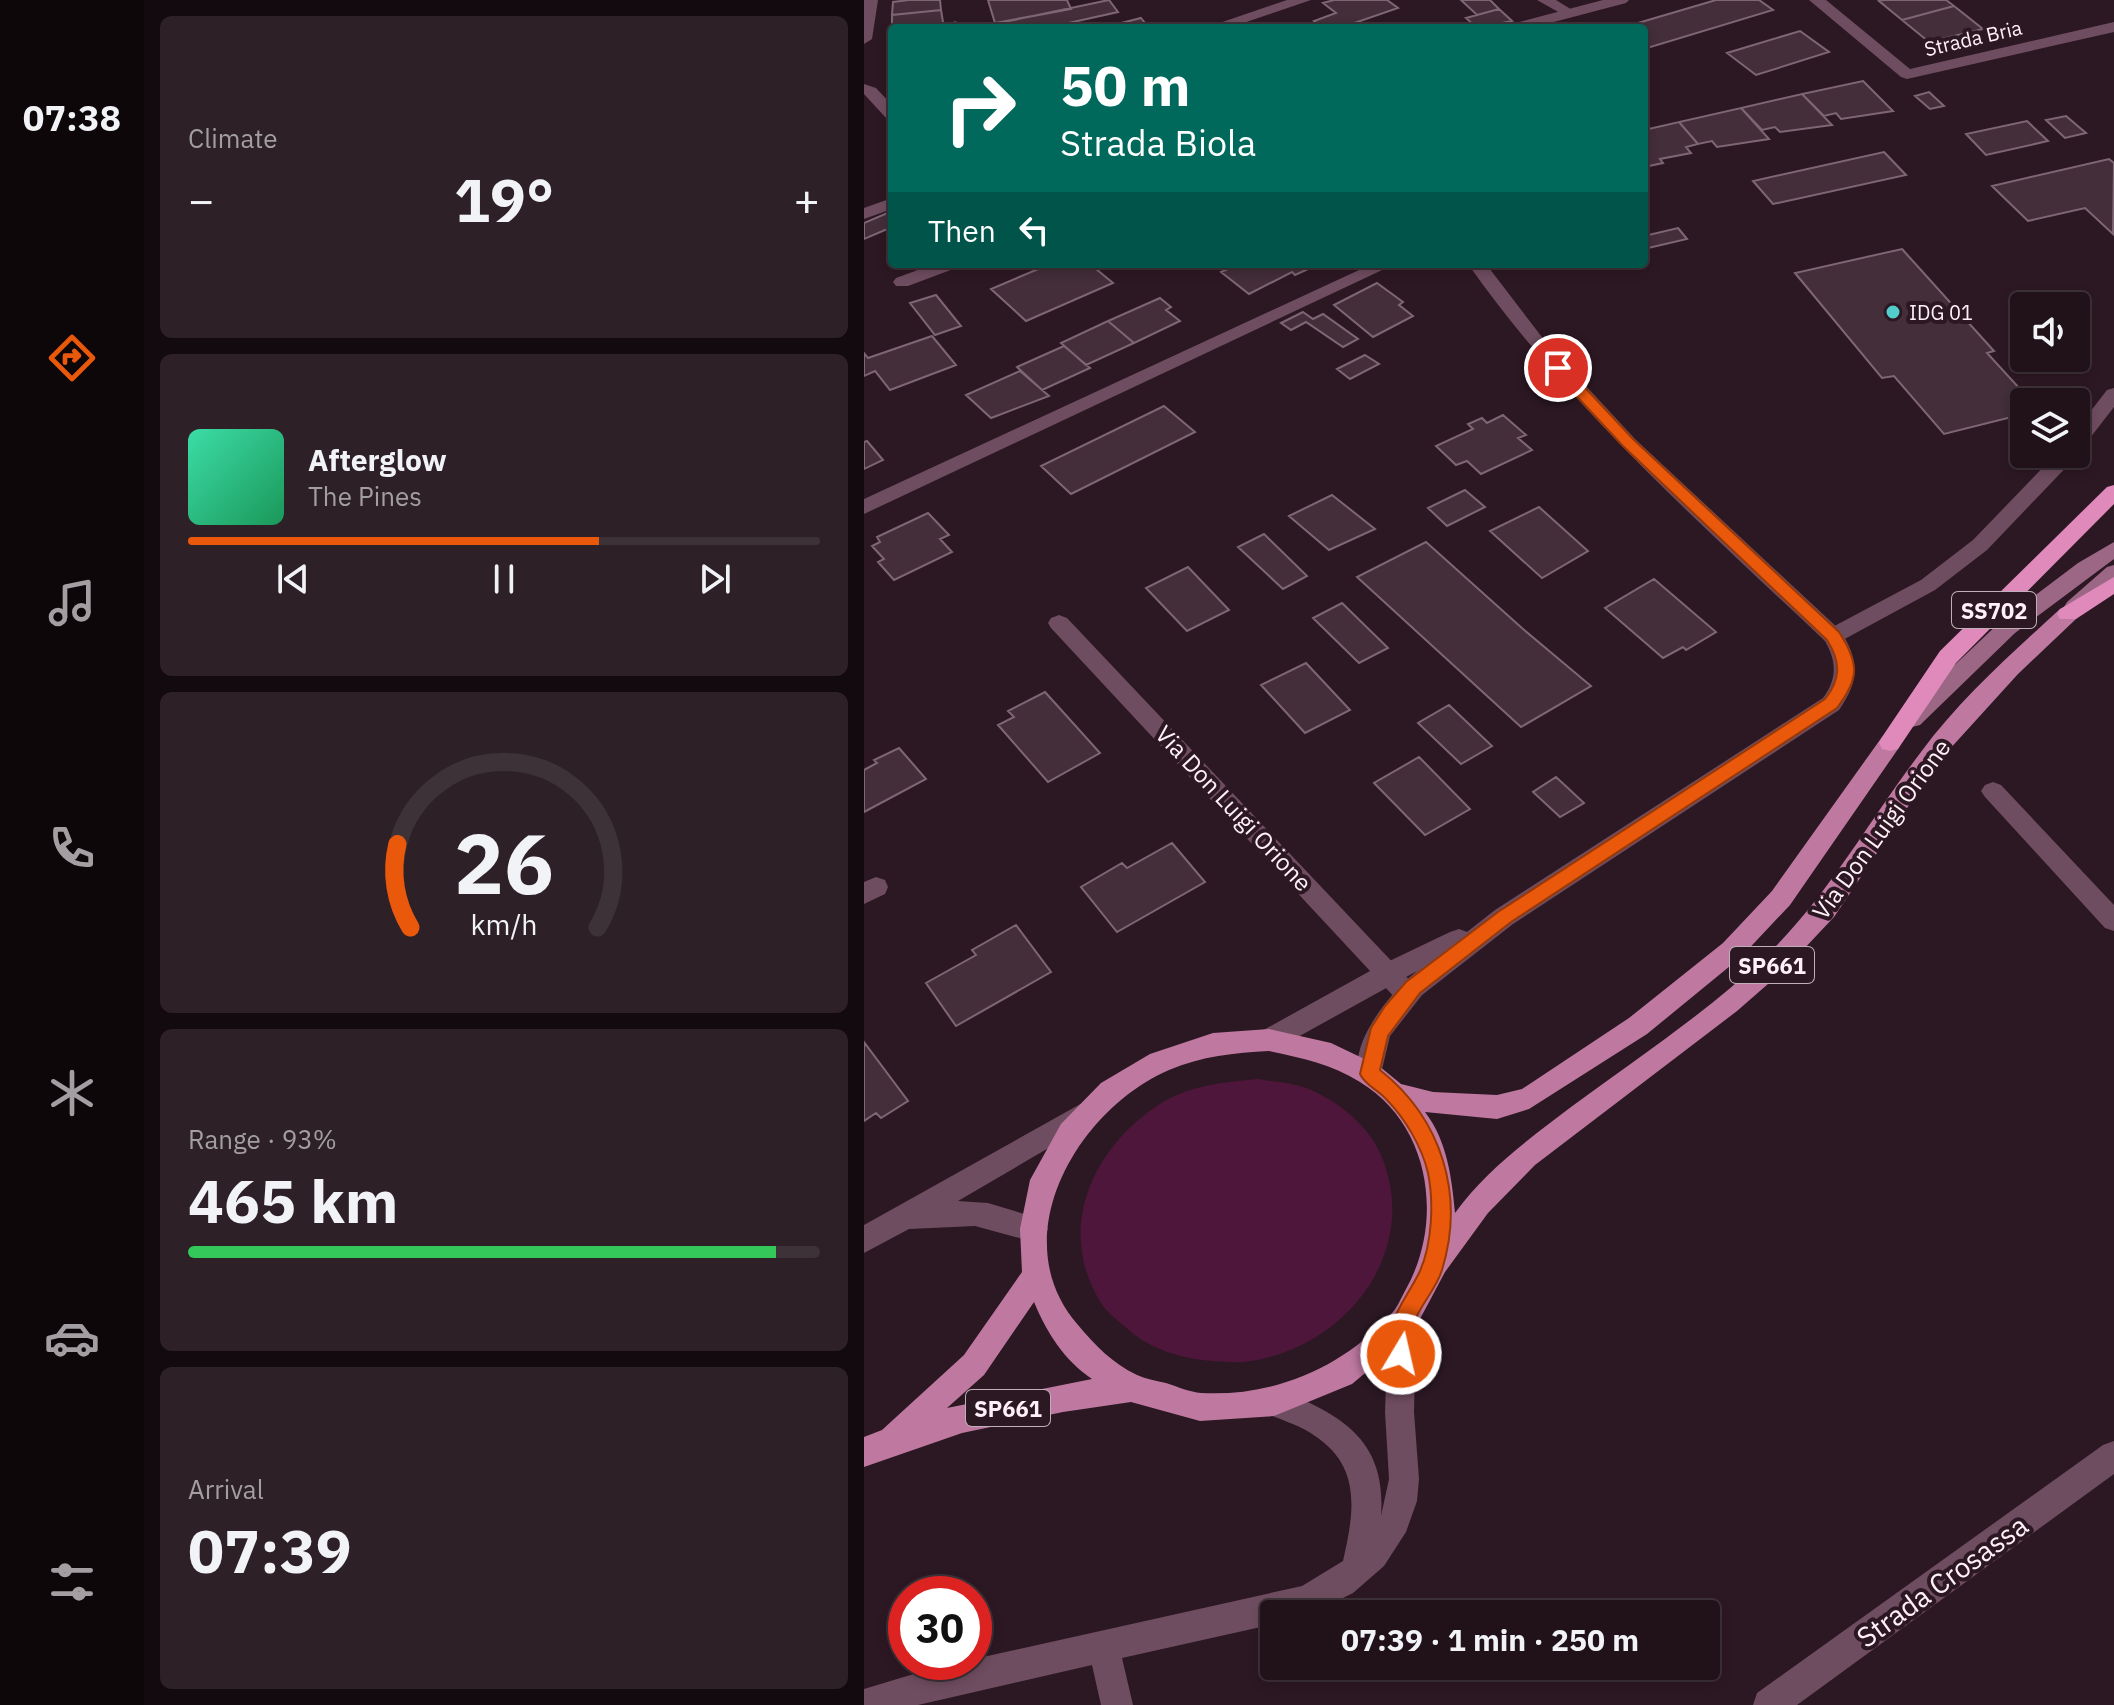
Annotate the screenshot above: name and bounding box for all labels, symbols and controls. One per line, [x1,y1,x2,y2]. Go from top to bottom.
street label: Strada Bria [1921,14,2025,62]
text: 50 m [1060,49,1190,121]
icon: right [928,56,1032,160]
text: 07:38 [23,94,121,141]
text: Strada Biola [1060,119,1256,166]
text: Climate [188,121,278,155]
text: 19° [454,160,554,239]
text: − [188,171,214,228]
text: + [794,171,820,228]
icon: left [1012,208,1056,252]
text: Then [928,211,996,250]
map controls [2010,292,2090,468]
button: sound [2010,292,2090,372]
place label: IDG 01 [1909,299,1973,326]
marker: IDG 01 [1884,303,1902,321]
icon: directions [44,330,100,386]
pin [1524,334,1592,402]
icon: arrive [1536,346,1580,390]
button: layers [2010,388,2090,468]
text: Afterglow [308,440,447,479]
text: The Pines [308,479,422,513]
icon: previous [271,557,315,601]
icon: pause [482,557,526,601]
icon: next [693,557,737,601]
icon: music [44,575,100,631]
road number: SS702 [1952,592,2036,628]
street label: Via Don Luigi Orione [1149,718,1319,898]
street label: Via Don Luigi Orione [1805,732,1957,926]
text: 26 [454,809,554,917]
icon: phone [44,820,100,876]
text: km/h [470,907,538,944]
road number: SP661 [1730,947,1814,983]
icon: climate [44,1065,100,1121]
text: Range · 93% [188,1122,337,1156]
text: 465 km [188,1161,398,1240]
icon: car [44,1310,100,1366]
position arrow [1359,1312,1443,1396]
road number: SP661 [966,1390,1050,1426]
text: Arrival [188,1472,264,1506]
street label: Strada Crosassa [1849,1506,2035,1656]
text: 07:39 [188,1511,352,1590]
icon: filters [44,1554,100,1610]
speed limit sign: 30 [888,1576,992,1680]
text: 07:39 · 1 min · 250 m [1341,1620,1639,1659]

